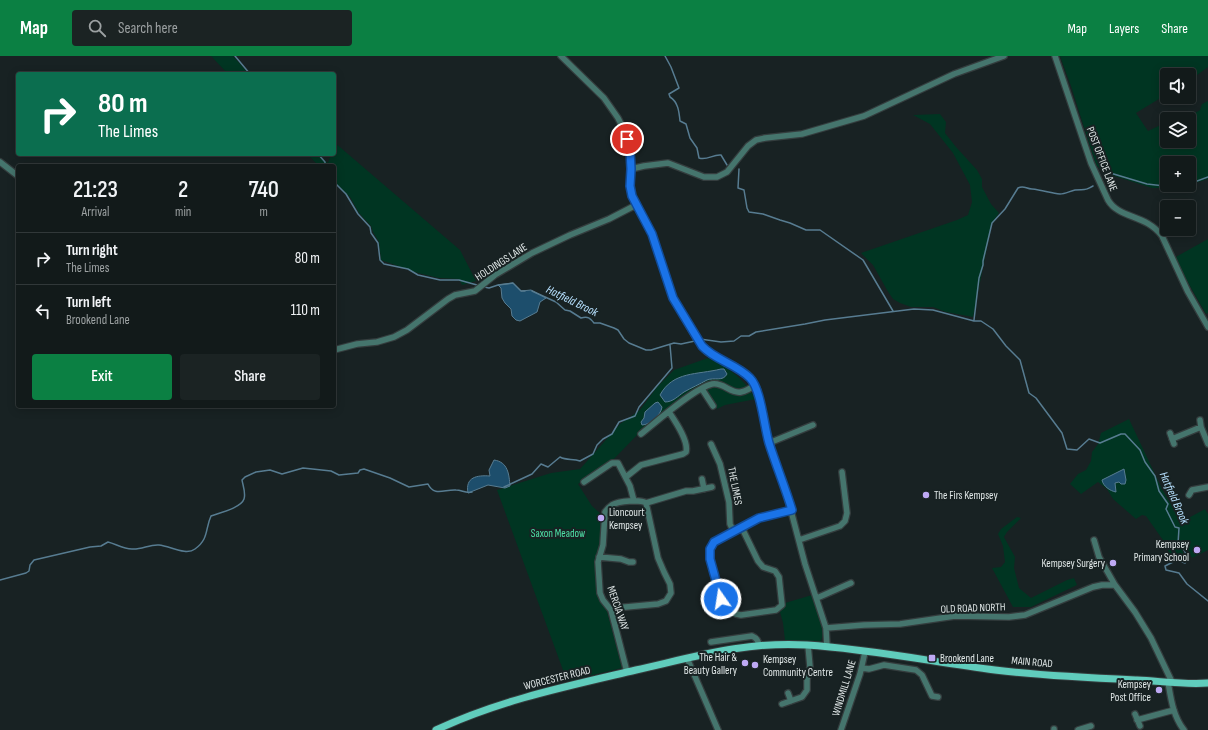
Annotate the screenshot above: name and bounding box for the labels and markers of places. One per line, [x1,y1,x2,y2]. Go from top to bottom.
pin [610,122,644,156]
place label: The Firs Kempsey [934,489,998,502]
marker: The Firs Kempsey [921,490,931,500]
place label: Lioncourt Kempsey [609,506,645,532]
marker: Lioncourt Kempsey [596,513,606,523]
place label: Kempsey Primary School [1134,538,1190,564]
marker: Kempsey Primary School [1192,545,1202,555]
place label: Kempsey Surgery [1041,557,1106,570]
marker: Kempsey Surgery [1108,558,1118,568]
place label: The Hair & Beauty Gallery [684,651,738,677]
place label: Brookend Lane [940,652,994,665]
place label: Kempsey Community Centre [763,653,833,679]
marker: Brookend Lane [927,653,937,663]
marker: The Hair & Beauty Gallery [740,658,750,668]
marker: Kempsey Community Centre [750,660,760,670]
place label: Kempsey Post Office [1110,678,1152,704]
marker: Kempsey Post Office [1154,685,1164,695]

